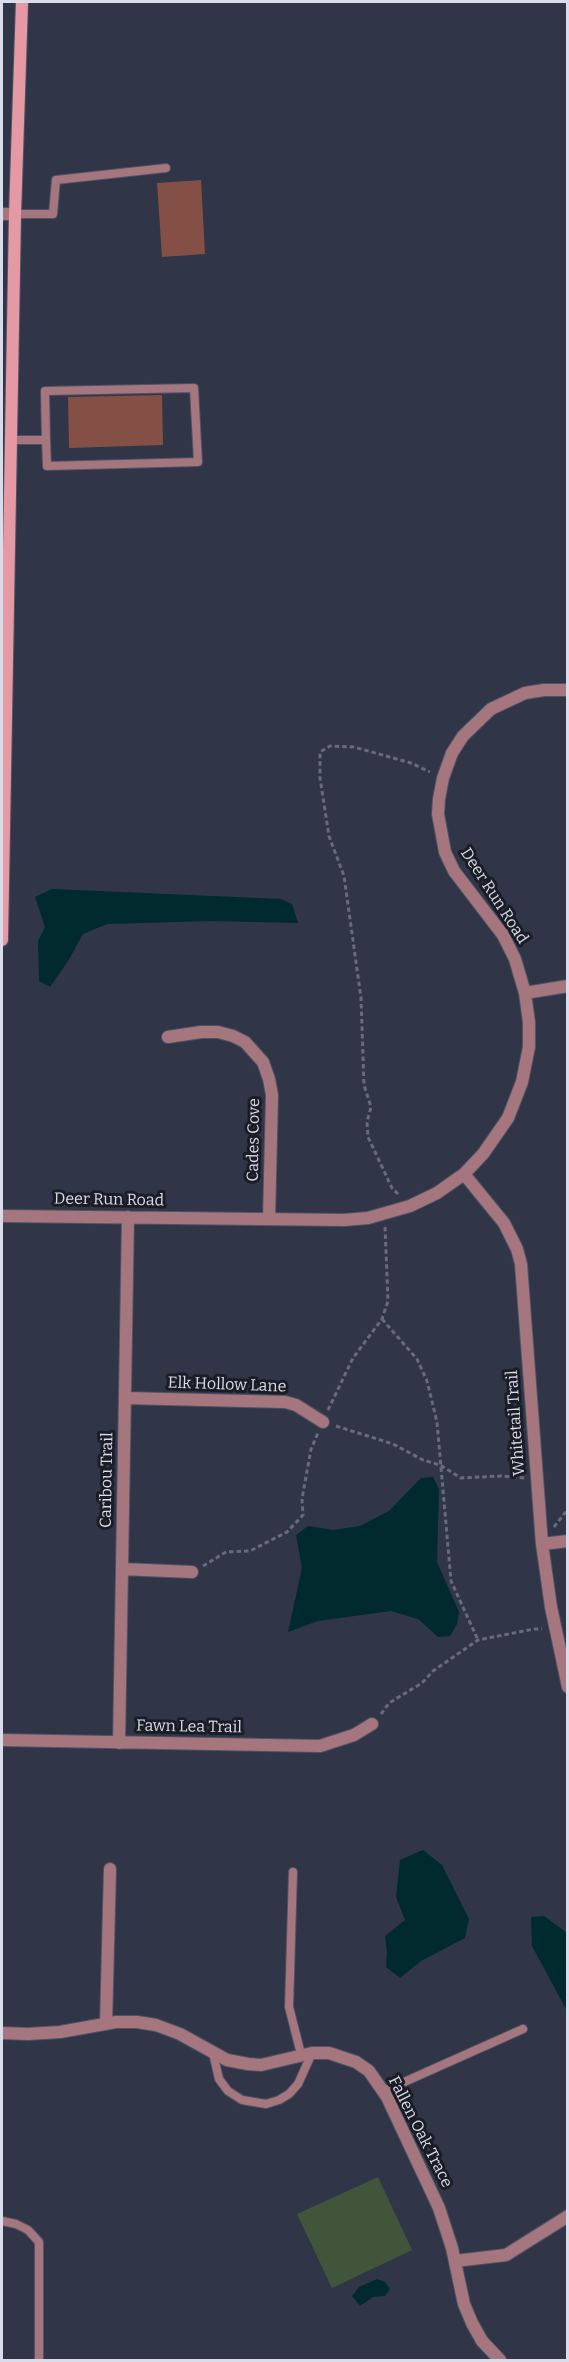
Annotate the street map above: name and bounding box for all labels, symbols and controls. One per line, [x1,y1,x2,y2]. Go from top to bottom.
street label: Deer Run Road [456,845,532,947]
street label: Cades Cove [244,1098,264,1182]
street label: Deer Run Road [54,1189,164,1211]
street label: Whitetail Trail [503,1370,529,1476]
street label: Elk Hollow Lane [167,1373,287,1397]
street label: Caribou Trail [97,1432,117,1528]
street label: Fawn Lea Trail [136,1716,242,1738]
street label: Fallen Oak Trace [384,2073,456,2191]

